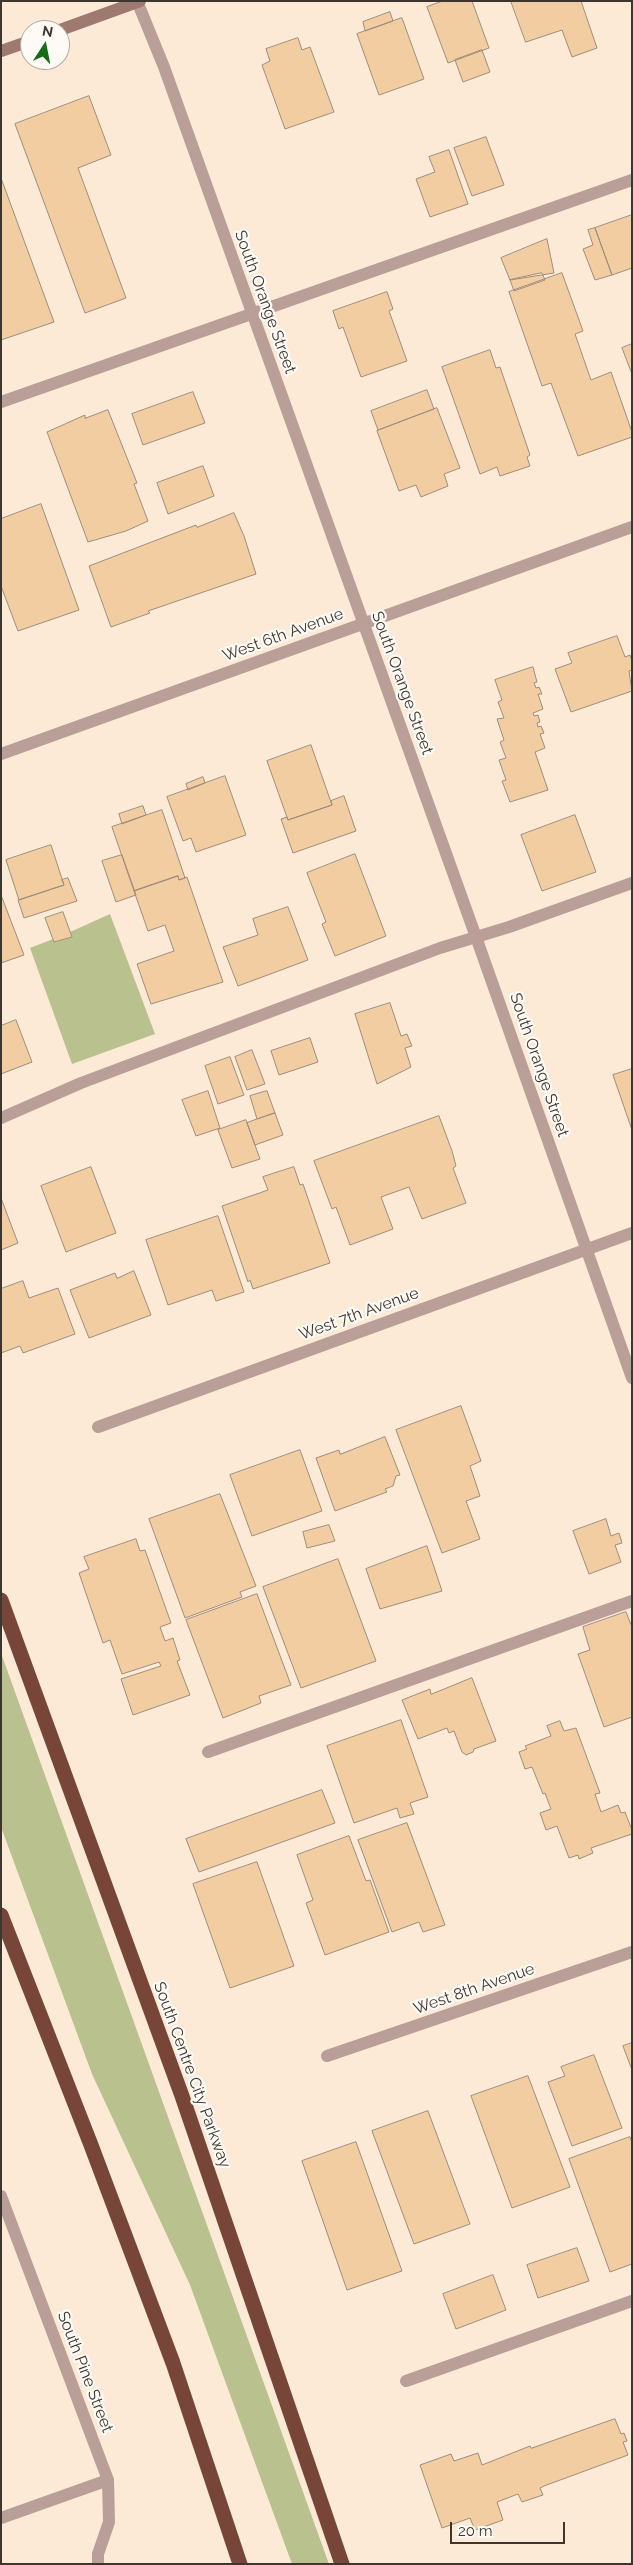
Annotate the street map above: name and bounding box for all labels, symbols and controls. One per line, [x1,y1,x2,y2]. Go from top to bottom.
north arrow [20,20,70,70]
text: N [41,22,54,40]
street label: South Orange Street [230,228,300,376]
street label: West 6th Avenue [220,604,346,666]
street label: South Orange Street [367,609,437,757]
street label: South Orange Street [505,991,573,1139]
street label: West 7th Avenue [297,1283,421,1345]
street label: West 8th Avenue [411,1959,537,2019]
street label: South Centre City Parkway [149,1979,235,2171]
street label: South Pine Street [53,2309,117,2435]
scale bar [453,2512,568,2544]
text: 20 m [458,2522,493,2540]

